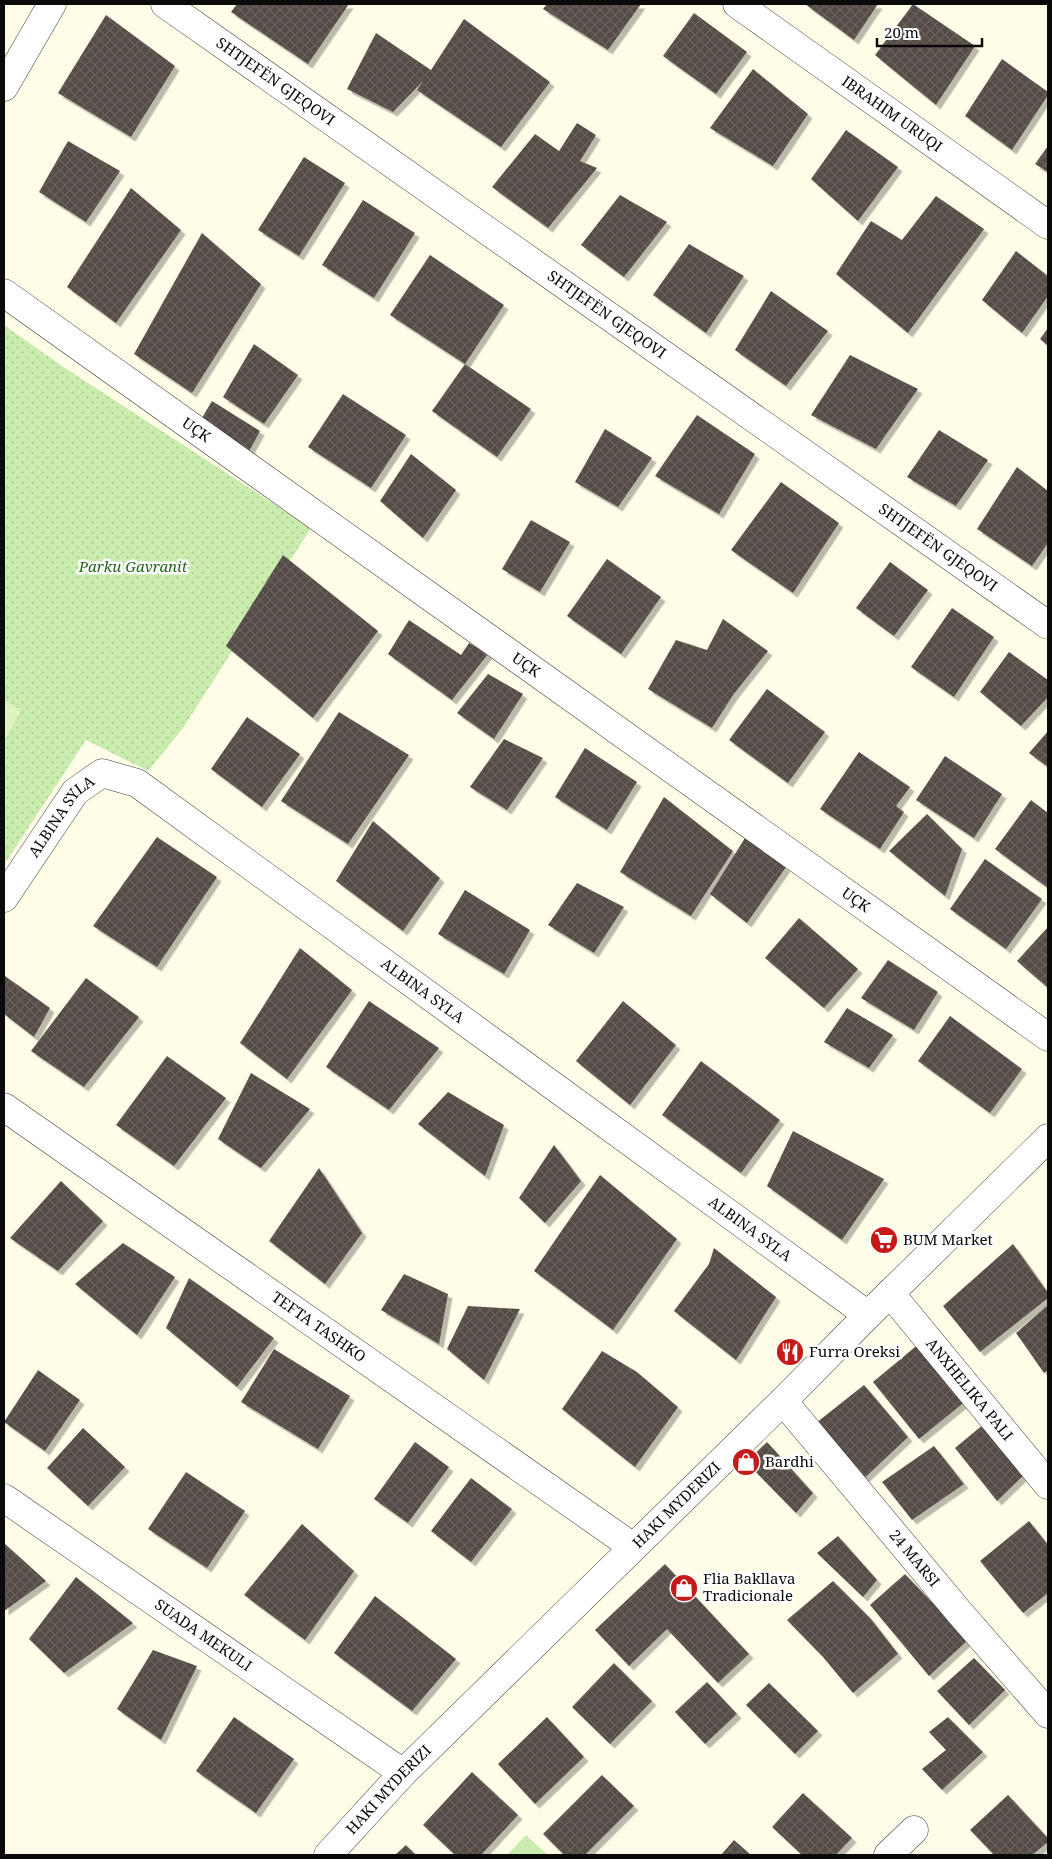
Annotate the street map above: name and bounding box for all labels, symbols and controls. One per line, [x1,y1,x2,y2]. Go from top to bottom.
scale bar [877,15,982,47]
text: 20 m [884,22,919,42]
street label: SHTJEFËN GJEQOVI [213,32,339,129]
street label: IBRAHIM URUQI [838,71,947,156]
street label: SHTJEFËN GJEQOVI [544,265,671,362]
street label: UÇK [179,412,215,446]
street label: SHTJEFËN GJEQOVI [875,498,1002,595]
park label: Parku Gavranit [78,556,188,576]
street label: UÇK [508,647,545,681]
street label: ALBINA SYLA [23,770,98,861]
street label: UÇK [838,882,875,917]
street label: ALBINA SYLA [377,953,469,1027]
street label: ALBINA SYLA [705,1191,796,1266]
supermarket icon: BUM Market [869,1225,899,1255]
place label: BUM Market [903,1229,993,1249]
street label: TEFTA TASHKO [268,1286,370,1366]
street label: ANXHELIKA PALI [922,1334,1018,1444]
restaurant icon: Furra Oreksi [775,1337,805,1367]
place label: Furra Oreksi [809,1341,900,1361]
shop icon: Bardhi [731,1447,761,1477]
place label: Bardhi [765,1451,814,1471]
street label: HAKI MYDERIZI [627,1457,724,1552]
street label: 24 MARSI [885,1525,945,1591]
place label: Flia Bakllava Tradicionale [703,1568,796,1605]
shop icon: Flia Bakllava Tradicionale [669,1573,699,1603]
street label: SUADA MEKULI [151,1594,256,1675]
street label: HAKI MYDERIZI [341,1740,435,1838]

